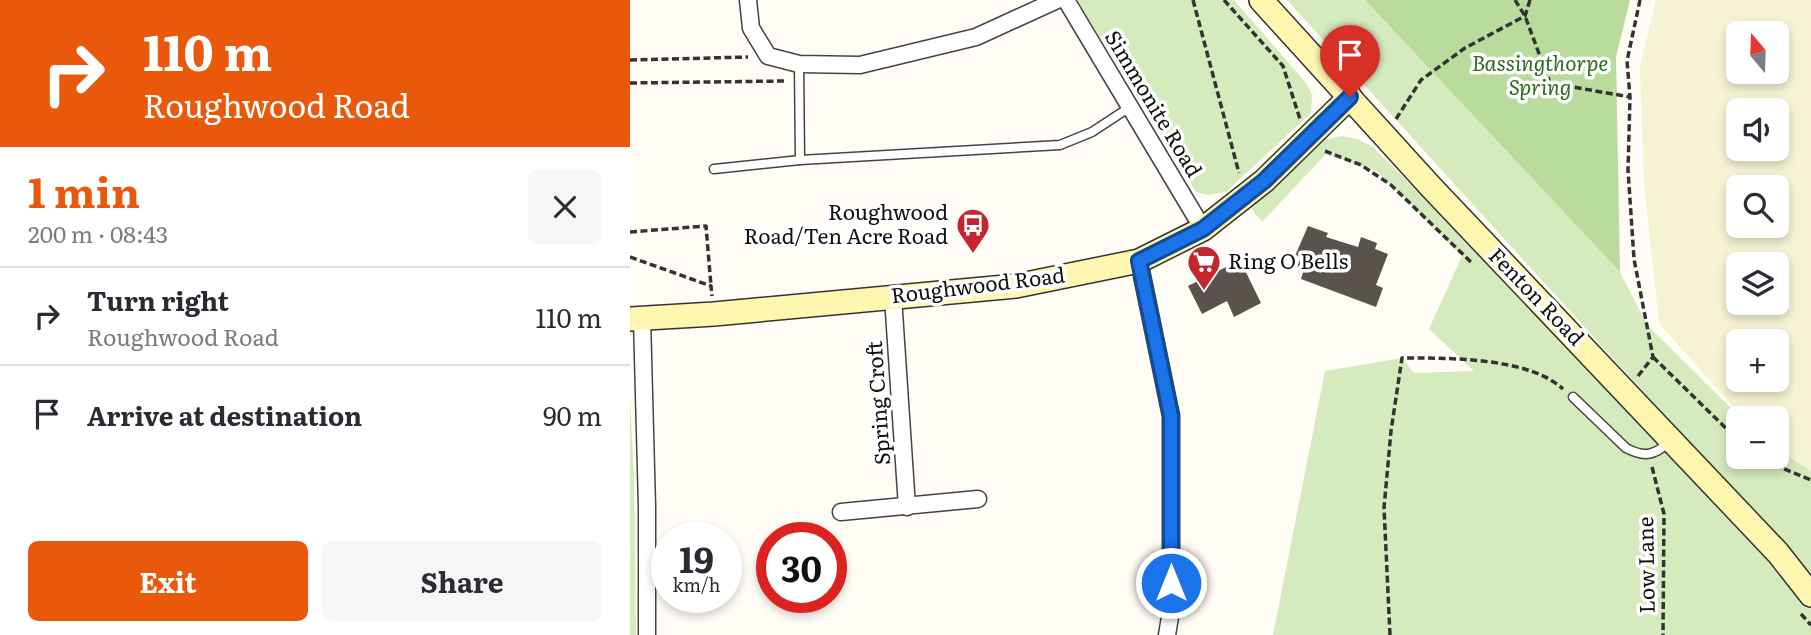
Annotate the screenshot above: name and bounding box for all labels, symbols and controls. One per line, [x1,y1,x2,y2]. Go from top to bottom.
text: 110 m [143,13,272,86]
north arrow [1726,21,1788,84]
map controls [1726,21,1789,469]
street label: Simmonite Road [1099,23,1211,182]
pin [1320,25,1380,97]
icon: right [28,28,119,119]
icon: arrive [1331,36,1369,74]
park label: Bassingthorpe Spring [1472,46,1608,101]
text: Roughwood Road [143,80,410,128]
button: sound [1726,98,1789,161]
text: 1 min [28,159,140,221]
button: close [528,170,602,244]
button: search [1726,175,1789,238]
place label: Roughwood Road/Ten Acre Road [744,195,948,250]
bus stop icon: Roughwood Road/Ten Acre Road [954,206,992,255]
text: 200 m · 08:43 [28,216,168,250]
street label: Fenton Road [1483,239,1593,351]
supermarket icon: Ring O Bells [1185,243,1223,292]
place label: Ring O Bells [1228,244,1348,275]
button: layers [1726,252,1789,315]
street label: Roughwood Road [889,257,1067,310]
text: Turn right [87,280,229,319]
icon: right [28,297,66,335]
text: 110 m [535,297,602,336]
text: Roughwood Road [87,319,279,353]
button: + [1726,329,1789,392]
street label: Spring Croft [857,340,896,466]
icon: arrive [28,395,66,433]
text: Arrive at destination [87,395,362,434]
text: 90 m [543,395,602,434]
button: − [1726,406,1789,469]
street label: Low Lane [1628,516,1661,614]
speed limit sign: 30 [756,522,847,613]
text: 19 [679,532,714,584]
button: Exit [28,541,308,621]
button: Share [322,541,602,621]
position arrow [1134,546,1208,620]
text: km/h [673,571,720,598]

